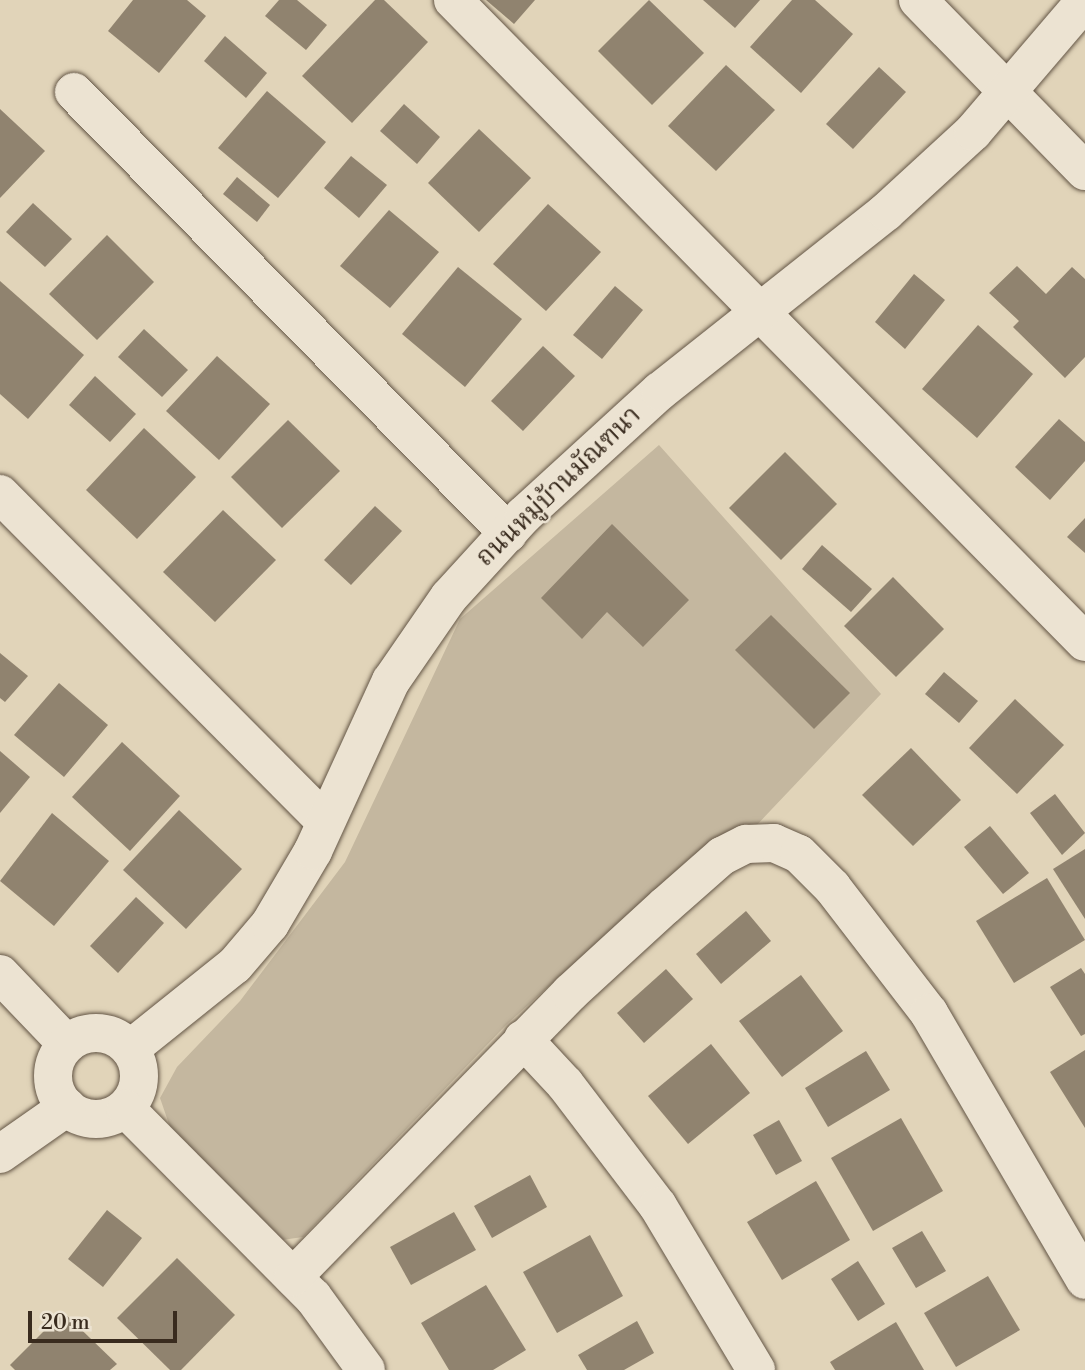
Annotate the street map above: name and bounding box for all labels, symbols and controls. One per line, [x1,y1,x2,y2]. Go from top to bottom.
street label: ถนนหมู่บ้านมัณฑนา [470,400,648,574]
scale bar [32,1296,180,1340]
text: 20 m [41,1310,90,1336]

